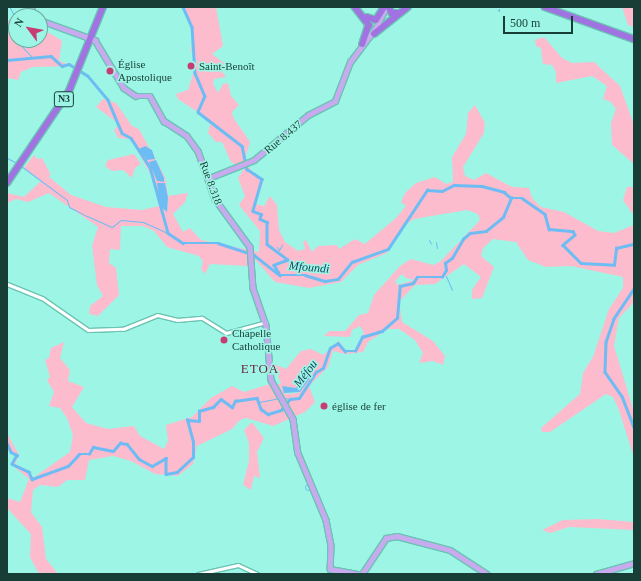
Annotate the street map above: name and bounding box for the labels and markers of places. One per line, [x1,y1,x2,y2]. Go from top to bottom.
place label: Église Apostolique [118,58,172,84]
place label: Saint-Benoît [199,59,255,73]
marker: Saint-Benoît [186,61,196,71]
marker: Église Apostolique [105,66,115,76]
place label: Chapelle Catholique [232,327,280,353]
marker: Chapelle Catholique [219,335,229,345]
place label: église de fer [332,399,386,413]
marker: église de fer [319,401,329,411]

